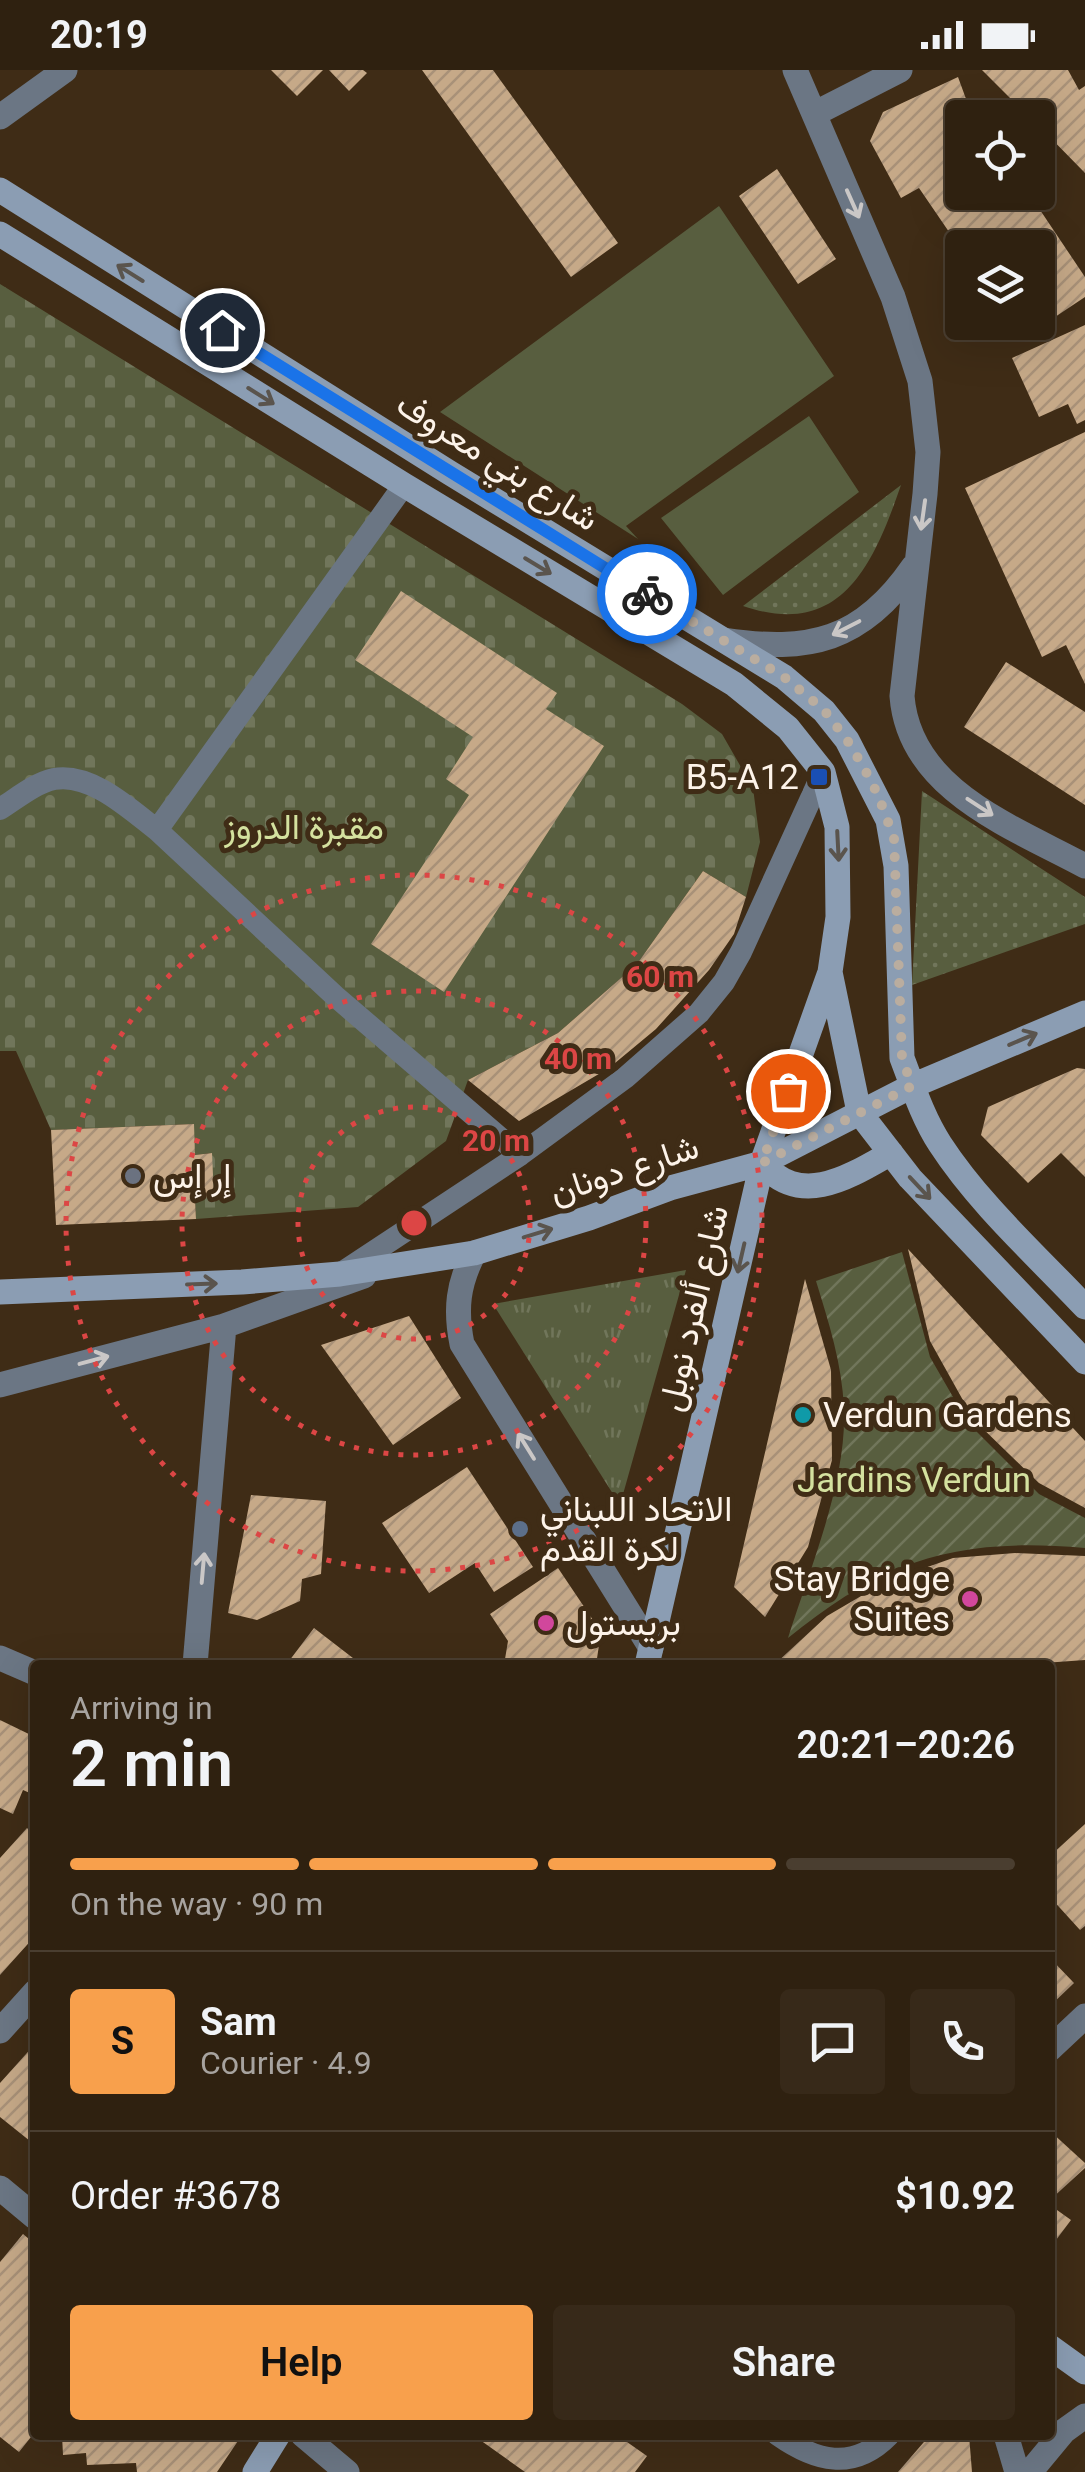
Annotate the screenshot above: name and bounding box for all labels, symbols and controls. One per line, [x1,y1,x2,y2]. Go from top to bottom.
text: 20:19 [50,13,148,57]
map controls [945,100,1055,340]
button: locate [945,100,1055,210]
one-way arrow [845,188,863,219]
button: layers [945,230,1055,340]
one-way arrow [116,262,145,283]
pin [180,288,265,373]
icon: home [195,303,250,358]
street label: شارع بني معروف [385,383,606,547]
one-way arrow [246,386,275,407]
one-way arrow [913,499,931,531]
courier [597,544,697,644]
one-way arrow [523,556,552,576]
icon: bike [620,567,675,622]
one-way arrow [832,620,862,639]
place label: B5-A12 [686,757,799,798]
marker: B5-A12 [808,766,830,788]
one-way arrow [965,797,994,818]
park label: مقبرة الدروز [223,807,384,849]
one-way arrow [829,829,848,861]
text: 60 m [626,959,694,994]
one-way arrow [1008,1029,1038,1047]
text: 40 m [544,1041,612,1076]
pin [746,1049,831,1134]
icon: bag [761,1064,816,1119]
text: 20 m [462,1123,530,1158]
street label: شارع دونان [544,1126,705,1216]
place label: إر إس [153,1156,231,1199]
marker: إر إس [122,1165,144,1187]
one-way arrow [908,1176,932,1200]
street label: شارع ألفرد نوبل [650,1201,740,1416]
centre of rings [396,1205,432,1241]
one-way arrow [521,1223,553,1241]
one-way arrow [730,1241,749,1273]
one-way arrow [186,1274,218,1293]
one-way arrow [78,1350,109,1369]
place label: Verdun Gardens [823,1395,1072,1436]
marker: Verdun Gardens [792,1404,814,1426]
one-way arrow [515,1432,536,1461]
park label: Jardins Verdun [797,1460,1031,1501]
place label: الاتحاد اللبناني لكرة القدم [540,1489,732,1572]
marker: الاتحاد اللبناني لكرة القدم [509,1518,531,1540]
one-way arrow [194,1552,213,1584]
place label: Stay Bridge Suites [774,1559,950,1640]
marker: Stay Bridge Suites [959,1588,981,1610]
place label: بريستول [566,1603,681,1645]
marker: بريستول [535,1612,557,1634]
text: Arriving in [70,1689,213,1727]
text: 20:21–20:26 [796,1723,1015,1767]
text: 2 min [70,1726,233,1802]
text: On the way · 90 m [70,1885,323,1923]
button: chat [780,1989,885,2094]
button: phone [910,1989,1015,2094]
text: Sam [200,2000,277,2044]
text: S [111,2019,134,2063]
text: Courier · 4.9 [200,2044,372,2082]
text: Order #3678 [70,2174,281,2218]
text: $10.92 [895,2174,1015,2218]
button: Help [70,2305,533,2420]
button: Share [553,2305,1015,2420]

